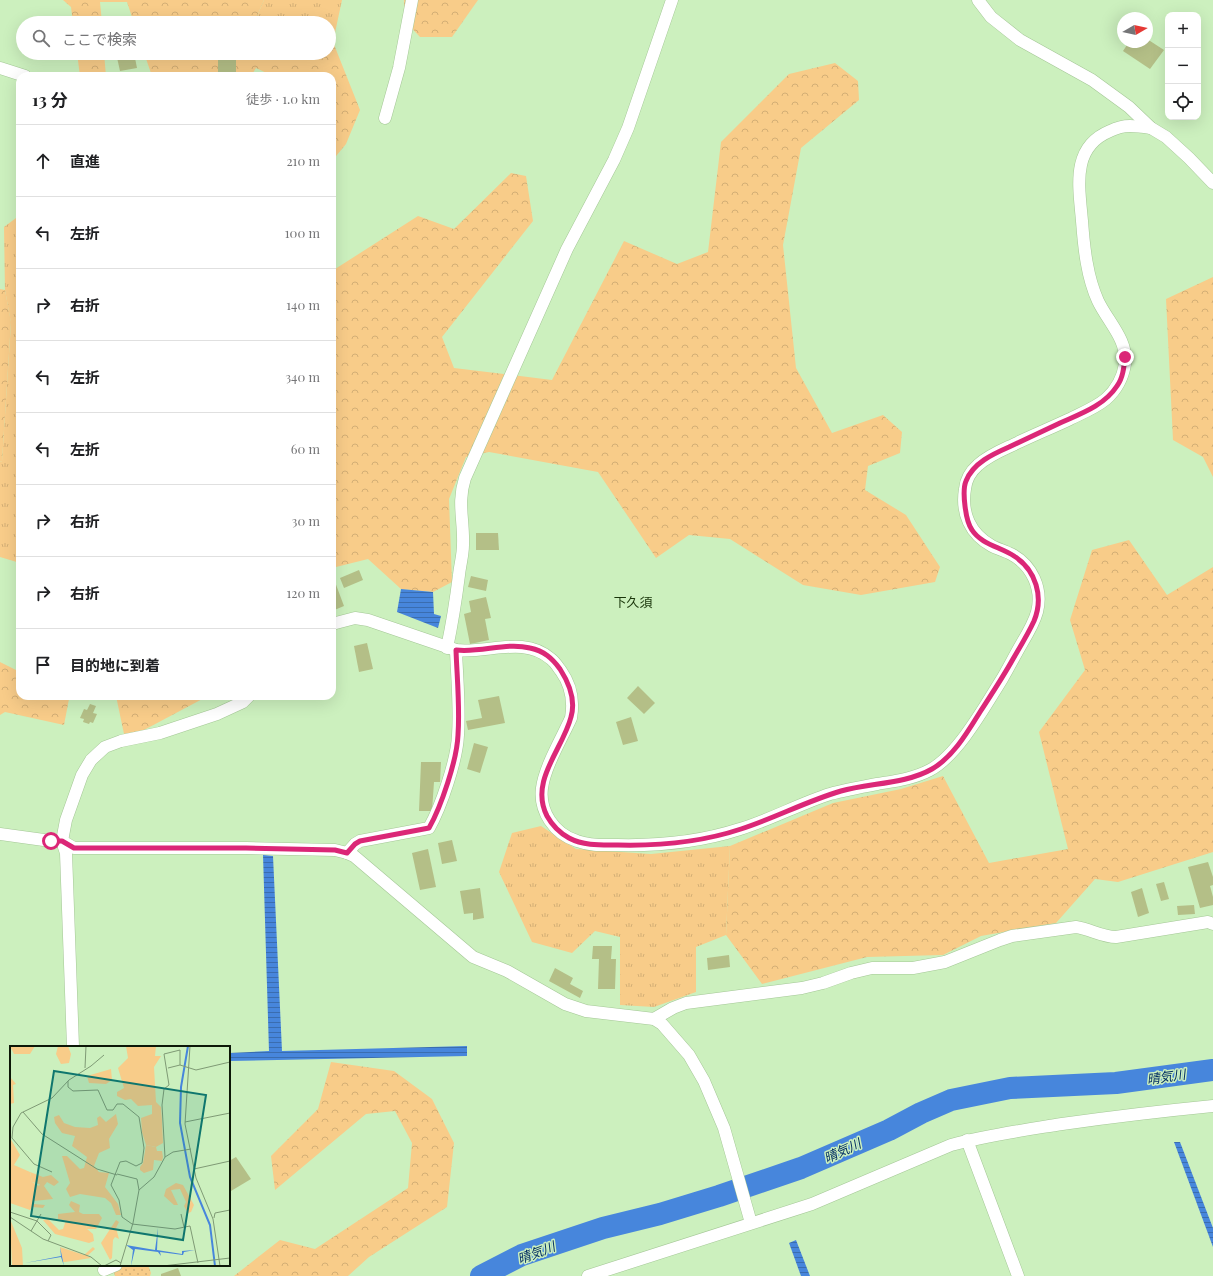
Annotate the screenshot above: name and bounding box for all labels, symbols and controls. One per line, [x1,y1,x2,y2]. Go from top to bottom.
north arrow [1117,12,1153,48]
map controls [1165,12,1201,120]
button: + [1165,12,1201,48]
search box [16,16,336,60]
icon: search [30,27,52,49]
text: ここで検索 [62,29,137,49]
button: − [1165,48,1201,84]
button: locate [1165,84,1201,120]
text: 13 分 [32,88,68,110]
text: 徒歩 · 1.0 km [246,90,320,107]
icon: ahead [32,150,54,172]
text: 直進 [70,151,100,171]
text: 210 m [286,152,320,169]
icon: left [32,222,54,244]
text: 左折 [70,223,100,243]
text: 100 m [285,224,320,241]
icon: right [32,294,54,316]
text: 右折 [70,295,100,315]
text: 140 m [286,296,320,313]
route end [1116,348,1134,366]
icon: left [32,366,54,388]
text: 左折 [70,367,100,387]
text: 340 m [285,368,320,385]
icon: left [32,438,54,460]
text: 左折 [70,439,100,459]
text: 60 m [291,440,320,457]
icon: right [32,510,54,532]
text: 右折 [70,511,100,531]
text: 30 m [292,512,320,529]
icon: right [32,582,54,604]
text: 右折 [70,583,100,603]
text: 120 m [286,584,320,601]
district label: 下久須 [613,593,653,610]
icon: arrive [32,654,54,676]
text: 目的地に到着 [70,655,160,675]
route start [42,832,60,850]
inset map [10,1046,230,1266]
water label: 晴気川 [1145,1065,1188,1087]
water label: 晴気川 [821,1133,865,1166]
water label: 晴気川 [515,1236,559,1267]

